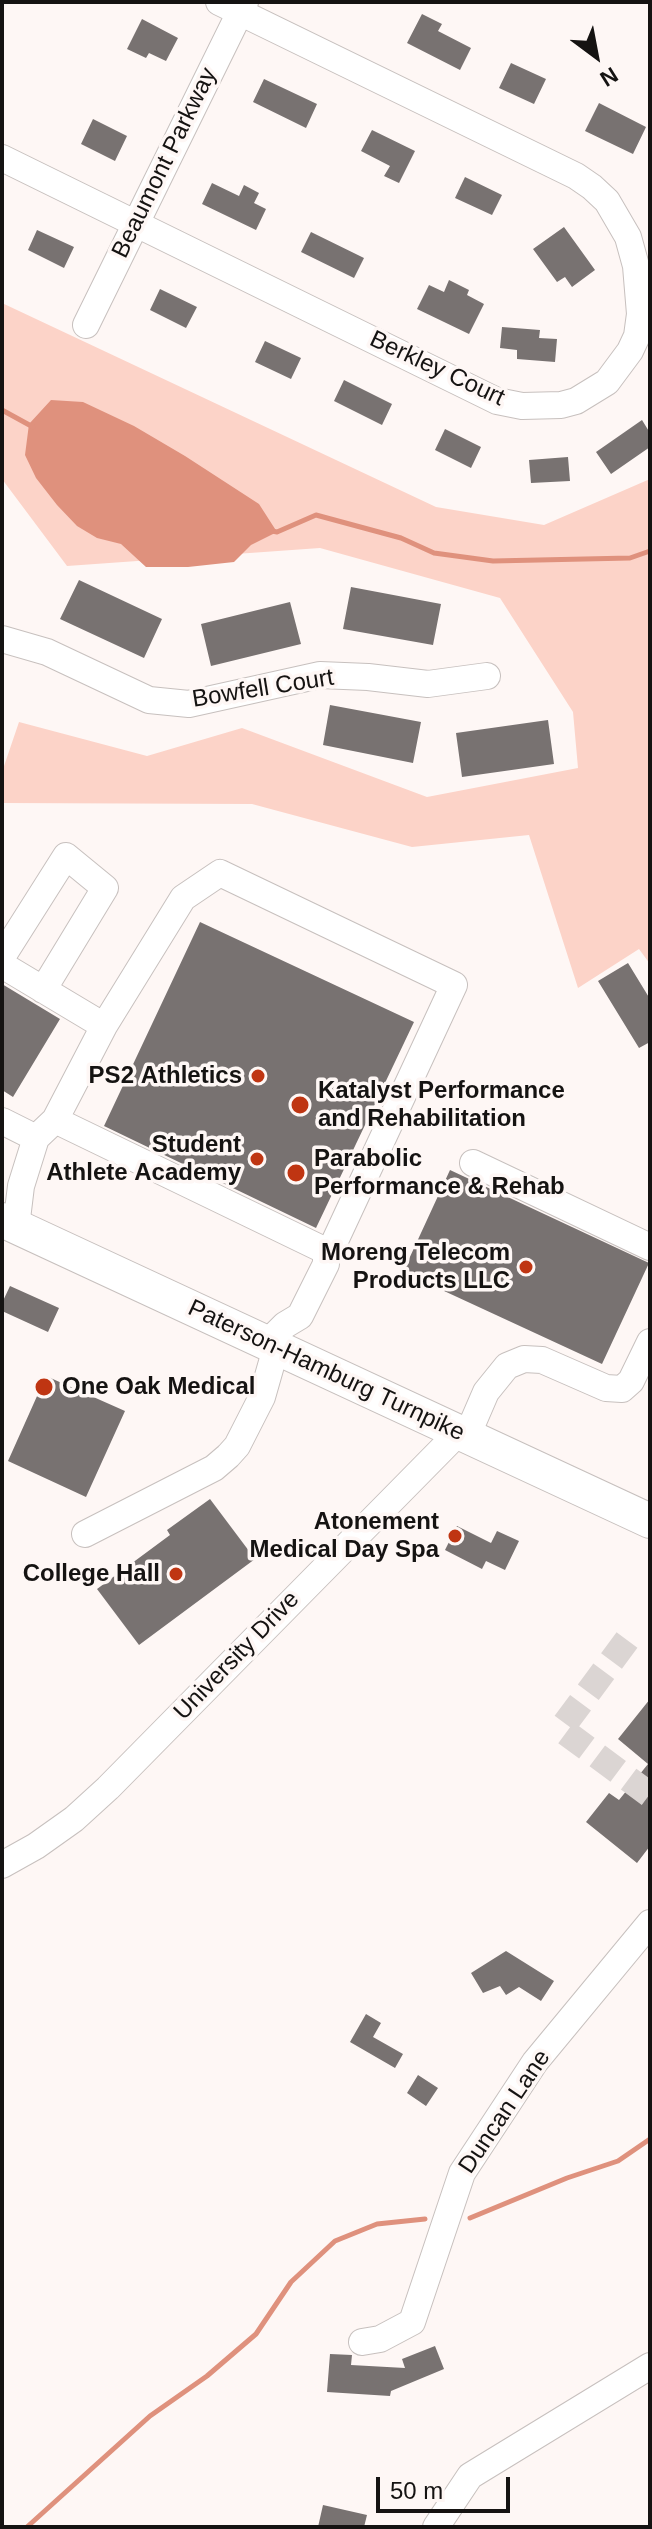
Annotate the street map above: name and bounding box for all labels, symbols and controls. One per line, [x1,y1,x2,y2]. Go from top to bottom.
north arrow [556,16,636,96]
text: N [596,62,622,92]
street label: Beaumont Parkway [106,63,224,263]
street label: Berkley Court [365,325,509,413]
street label: Bowfell Court [190,664,336,714]
place label: PS2 Athletics [89,1062,242,1090]
marker: PS2 Athletics [249,1067,267,1085]
place label: Katalyst Performance and Rehabilitation [318,1077,565,1133]
marker: Katalyst Performance and Rehabilitation [289,1094,311,1116]
place label: Student Athlete Academy [46,1131,241,1187]
place label: Parabolic Performance & Rehab [314,1145,565,1201]
marker: Student Athlete Academy [248,1150,266,1168]
marker: Parabolic Performance & Rehab [285,1162,307,1184]
place label: Moreng Telecom Products LLC [321,1239,510,1295]
marker: Moreng Telecom Products LLC [517,1258,535,1276]
street label: Paterson-Hamburg Turnpike [183,1294,469,1448]
place label: One Oak Medical [62,1373,255,1401]
marker: One Oak Medical [33,1376,55,1398]
place label: Atonement Medical Day Spa [250,1508,439,1564]
marker: Atonement Medical Day Spa [446,1527,464,1545]
place label: College Hall [23,1560,160,1588]
marker: College Hall [167,1565,185,1583]
street label: University Drive [168,1586,306,1726]
street label: Duncan Lane [453,2045,557,2179]
scale bar [380,2461,514,2511]
text: 50 m [390,2477,443,2504]

